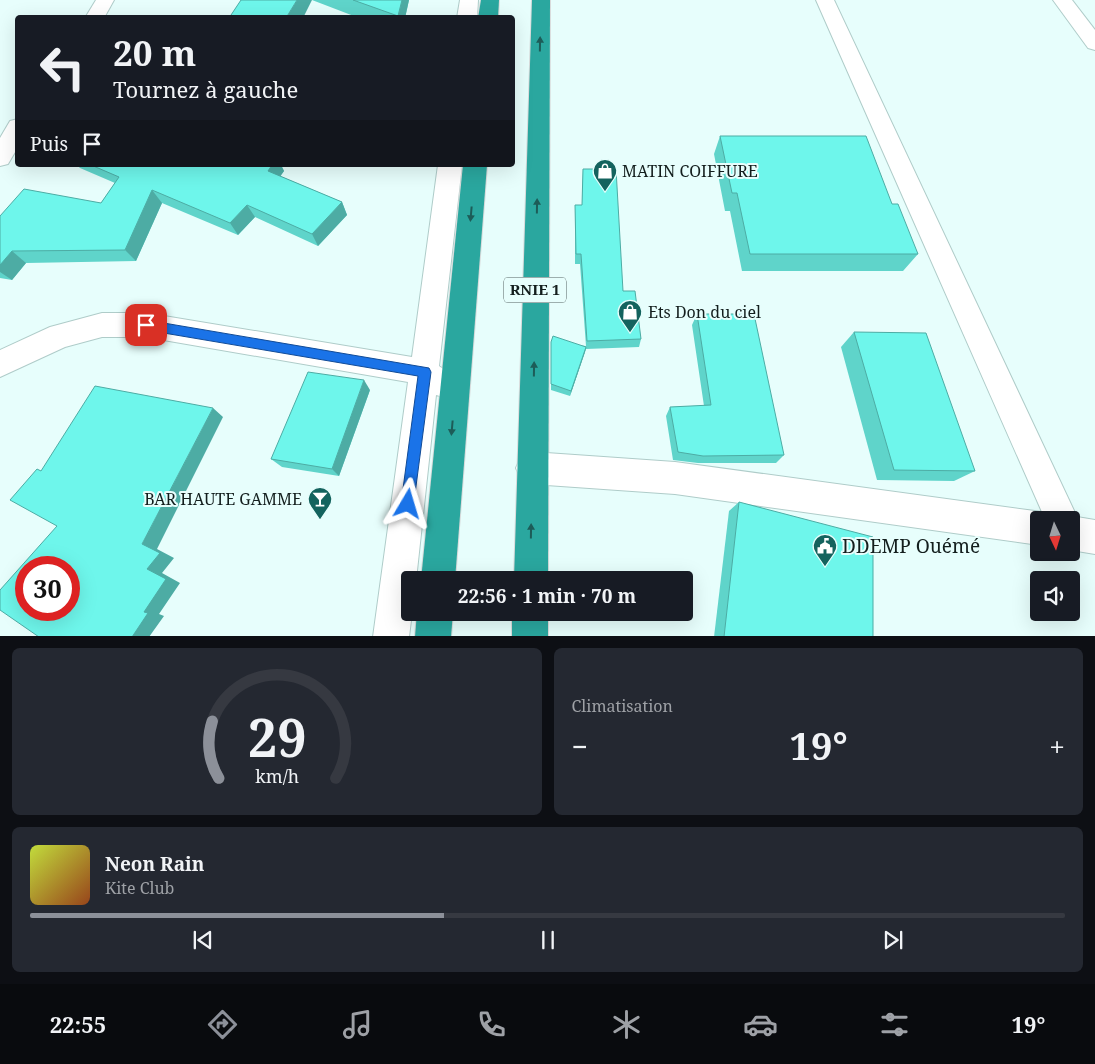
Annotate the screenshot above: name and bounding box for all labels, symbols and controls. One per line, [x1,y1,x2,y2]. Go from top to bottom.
text: 20 m [113,29,196,76]
icon: left [30,35,95,100]
one-way arrow [537,36,545,52]
text: Tournez à gauche [113,74,298,104]
icon: arrive [78,130,106,158]
text: Puis [30,131,68,157]
shop icon: MATIN COIFFURE [592,158,618,192]
place label: MATIN COIFFURE [622,160,758,182]
one-way arrow [533,198,541,214]
one-way arrow [467,206,475,222]
road number: RNIE 1 [504,278,566,302]
shop icon: Ets Don du ciel [617,299,643,333]
place label: Ets Don du ciel [648,301,761,323]
pin [125,304,167,346]
icon: arrive [132,311,160,339]
one-way arrow [530,361,538,377]
one-way arrow [448,420,456,436]
position arrow [381,477,433,529]
bar icon: BAR HAUTE GAMME [307,486,333,520]
place label: BAR HAUTE GAMME [144,488,302,510]
north arrow [1030,511,1080,561]
map controls [1030,511,1080,621]
one-way arrow [527,523,535,539]
public building icon: DDEMP Ouémé [812,533,838,567]
place label: DDEMP Ouémé [842,533,980,559]
speed limit sign: 30 [15,556,80,621]
button: sound [1030,571,1080,621]
text: 22:56 · 1 min · 70 m [458,583,636,609]
text: Climatisation [572,695,673,717]
text: 29 [247,701,306,772]
text: 19° [789,719,848,771]
text: − [572,727,588,765]
text: + [1049,727,1065,765]
text: km/h [255,764,299,788]
text: Neon Rain [105,851,204,877]
text: Kite Club [105,877,174,899]
icon: previous [189,926,217,954]
icon: pause [534,926,562,954]
icon: next [879,926,907,954]
icon: directions [205,1007,240,1042]
icon: music [340,1007,375,1042]
icon: phone [474,1007,509,1042]
icon: climate [609,1007,644,1042]
icon: car [743,1007,778,1042]
icon: filters [877,1007,912,1042]
text: 22:55 [50,1009,106,1039]
text: 19° [1012,1009,1045,1039]

